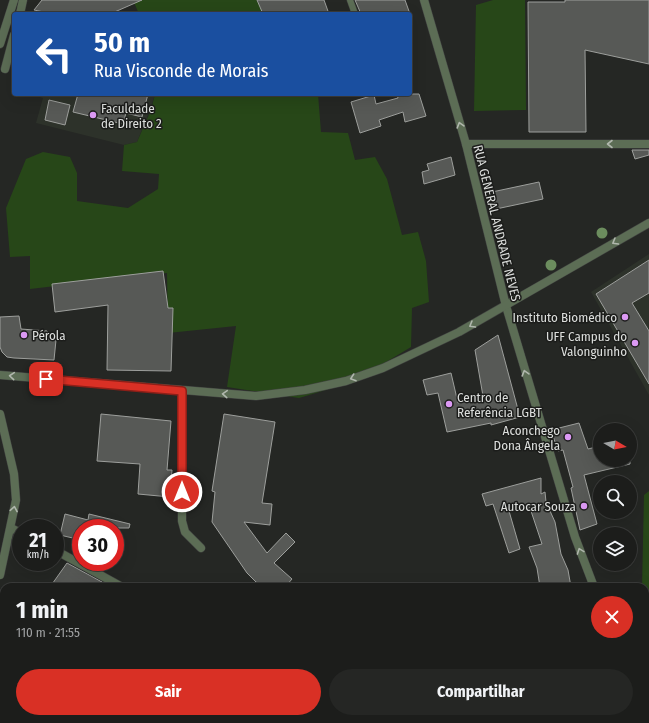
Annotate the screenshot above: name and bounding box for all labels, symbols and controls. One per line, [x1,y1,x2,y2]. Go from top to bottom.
text: 50 m [94,26,150,59]
icon: left [28,28,80,80]
text: Rua Visconde de Morais [94,60,269,82]
place label: Faculdade de Direito 2 [101,101,162,131]
marker: Faculdade de Direito 2 [88,110,98,120]
one-way arrow [456,122,465,129]
one-way arrow [607,140,613,148]
street label: RUA GENERAL ANDRADE NEVES [470,143,524,303]
one-way arrow [612,238,619,245]
place label: Instituto Biomédico [513,310,617,325]
marker: Instituto Biomédico [620,312,630,322]
one-way arrow [469,321,476,328]
place label: Pérola [32,328,66,343]
place label: UFF Campus do Valonguinho [546,329,627,359]
marker: Pérola [19,330,29,340]
marker: UFF Campus do Valonguinho [630,338,640,348]
pin [29,362,63,396]
icon: arrive [35,368,57,390]
one-way arrow [521,370,530,377]
one-way arrow [9,372,15,381]
one-way arrow [350,374,357,382]
one-way arrow [222,389,228,398]
place label: Centro de Referência LGBT [457,390,542,420]
marker: Centro de Referência LGBT [444,399,454,409]
place label: Aconchego Dona Ângela [494,423,560,453]
north arrow [593,423,637,467]
map controls [593,423,637,571]
marker: Aconchego Dona Ângela [563,432,573,442]
position arrow [161,471,203,513]
button: search [593,475,637,519]
place label: Autocar Souza [501,499,576,514]
marker: Autocar Souza [579,501,589,511]
one-way arrow [10,506,18,512]
speed limit sign: 30 [72,519,124,571]
button: layers [593,527,637,571]
text: 21 [29,528,47,552]
one-way arrow [576,547,584,554]
text: km/h [27,549,49,561]
text: 1 min [16,596,68,624]
button: close [591,596,633,638]
text: 110 m · 21:55 [16,625,80,640]
button: Sair [16,669,321,715]
button: Compartilhar [329,669,633,715]

